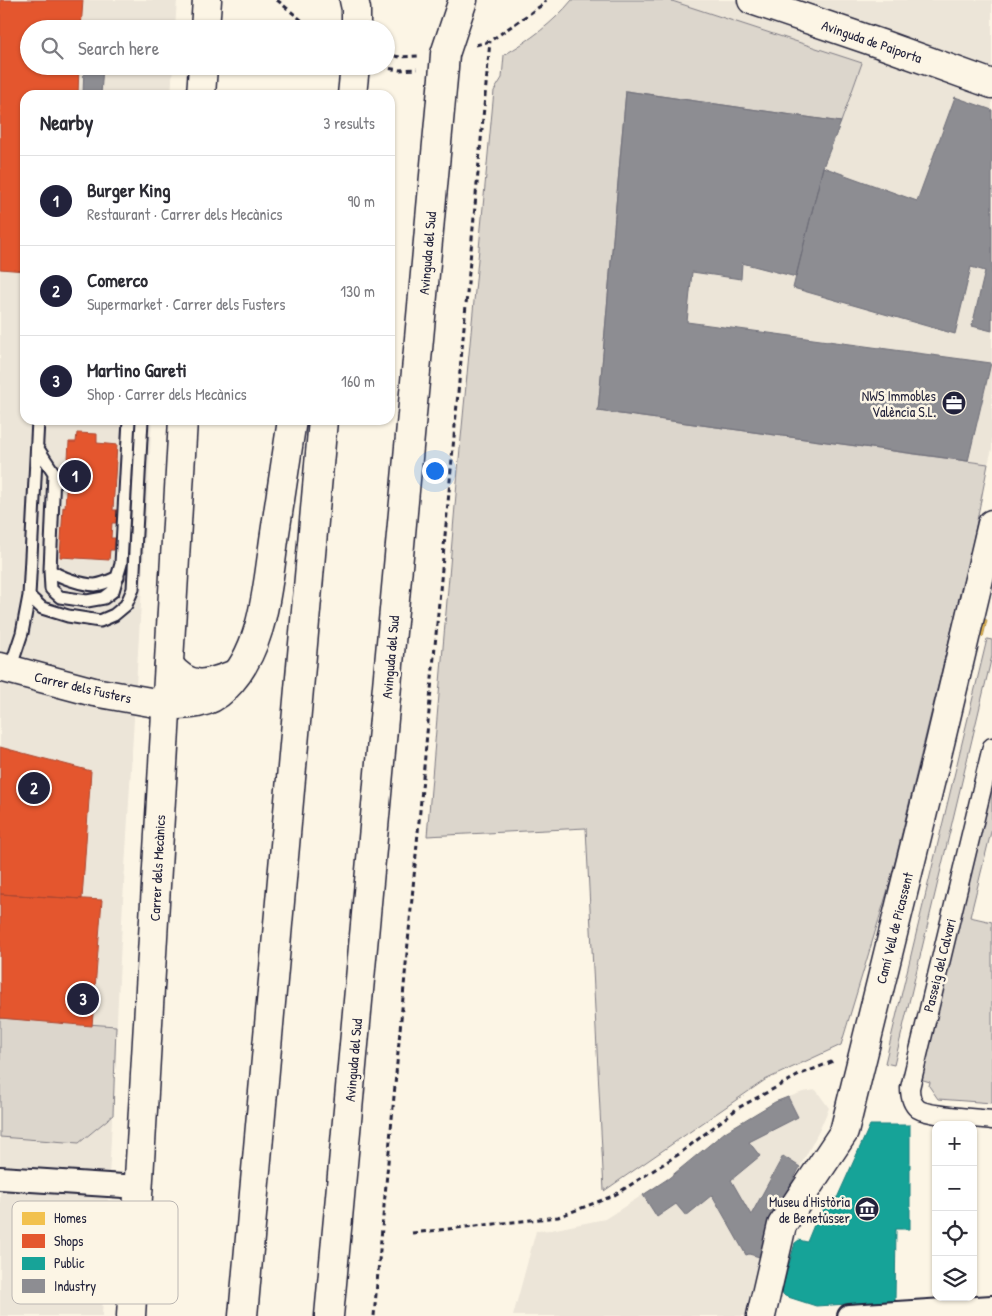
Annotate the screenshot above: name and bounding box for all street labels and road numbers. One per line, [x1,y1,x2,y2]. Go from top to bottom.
street label: Avinguda de Paiporta [819,15,925,68]
street label: Avinguda del Sud [414,210,441,295]
street label: Avinguda del Sud [377,614,404,699]
street label: Carrer dels Fusters [33,667,133,707]
street label: Carrer dels Mecànics [145,814,169,922]
street label: Camí Vell de Picassent [871,870,917,986]
street label: Passeig del Calvari [918,916,961,1014]
street label: Avinguda del Sud [340,1017,367,1102]

